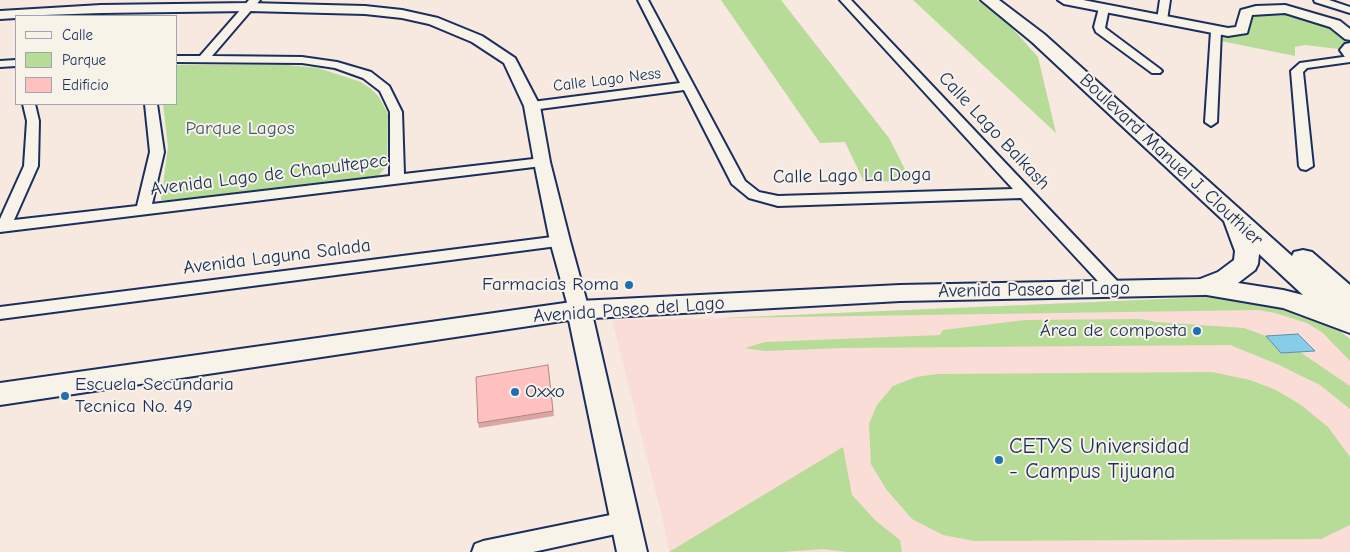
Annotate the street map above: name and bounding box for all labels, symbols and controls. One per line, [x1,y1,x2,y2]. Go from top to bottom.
legend [15,15,178,105]
text: Calle [62,26,93,44]
text: Parque [62,51,106,69]
street label: Calle Lago Ness [552,64,662,96]
street label: Calle Lago Balkash [933,67,1055,195]
street label: Boulevard Manuel J. Clouthier [1075,69,1267,251]
text: Edificio [62,76,109,94]
park label: Parque Lagos [185,118,295,140]
street label: Avenida Lago de Chapultepec [149,149,389,201]
street label: Calle Lago La Doga [773,163,931,189]
street label: Avenida Laguna Salada [182,234,372,280]
place label: Farmacias Roma [482,274,619,296]
street label: Avenida Paseo del Lago [938,277,1130,303]
marker: Farmacias Roma [623,279,635,291]
street label: Avenida Paseo del Lago [533,292,725,328]
place label: Área de composta [1040,320,1187,342]
marker: Área de composta [1191,325,1203,337]
place label: Escuela Secundaria Tecnica No. 49 [75,374,234,418]
place label: Oxxo [525,381,565,403]
marker: Oxxo [509,386,521,398]
marker: Escuela Secundaria Tecnica No. 49 [59,390,71,402]
place label: CETYS Universidad - Campus Tijuana [1009,434,1190,486]
marker: CETYS Universidad - Campus Tijuana [993,454,1005,466]

